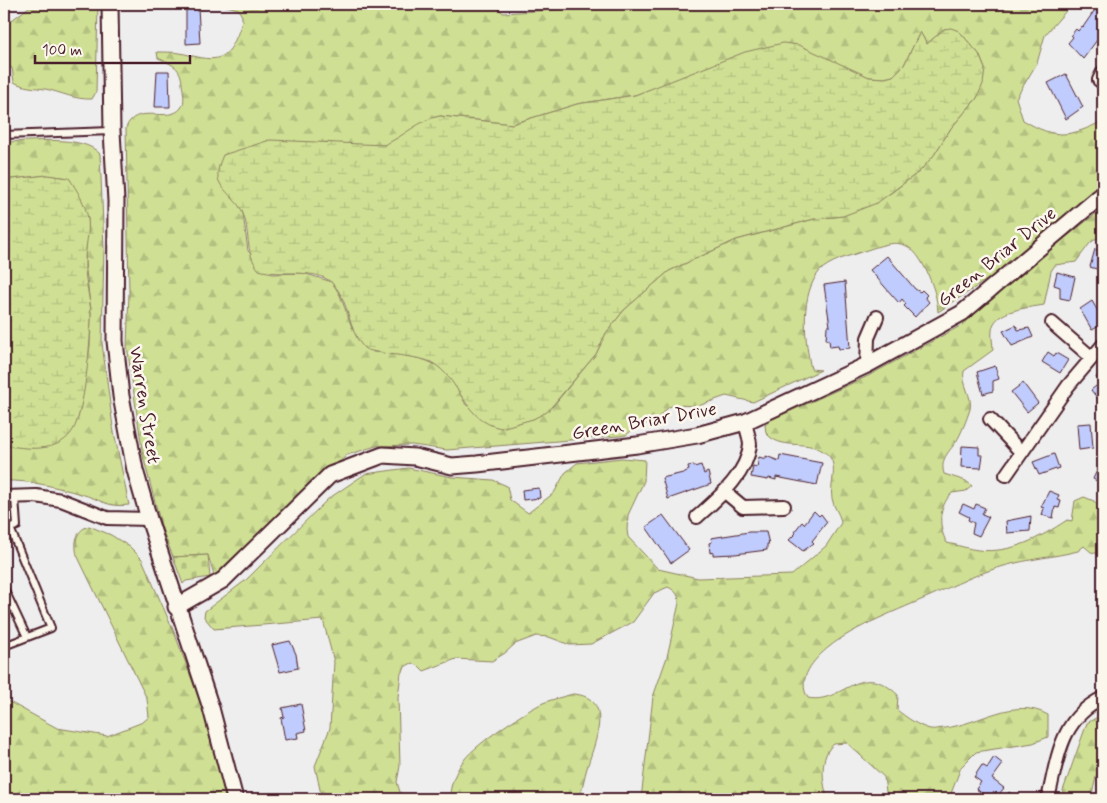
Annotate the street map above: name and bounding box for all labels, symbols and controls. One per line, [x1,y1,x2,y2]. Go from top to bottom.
scale bar [35,32,190,64]
text: 100 m [42,41,82,61]
street label: Green Briar Drive [932,201,1062,313]
street label: Warren Street [123,345,166,466]
street label: Green Briar Drive [570,396,719,447]

